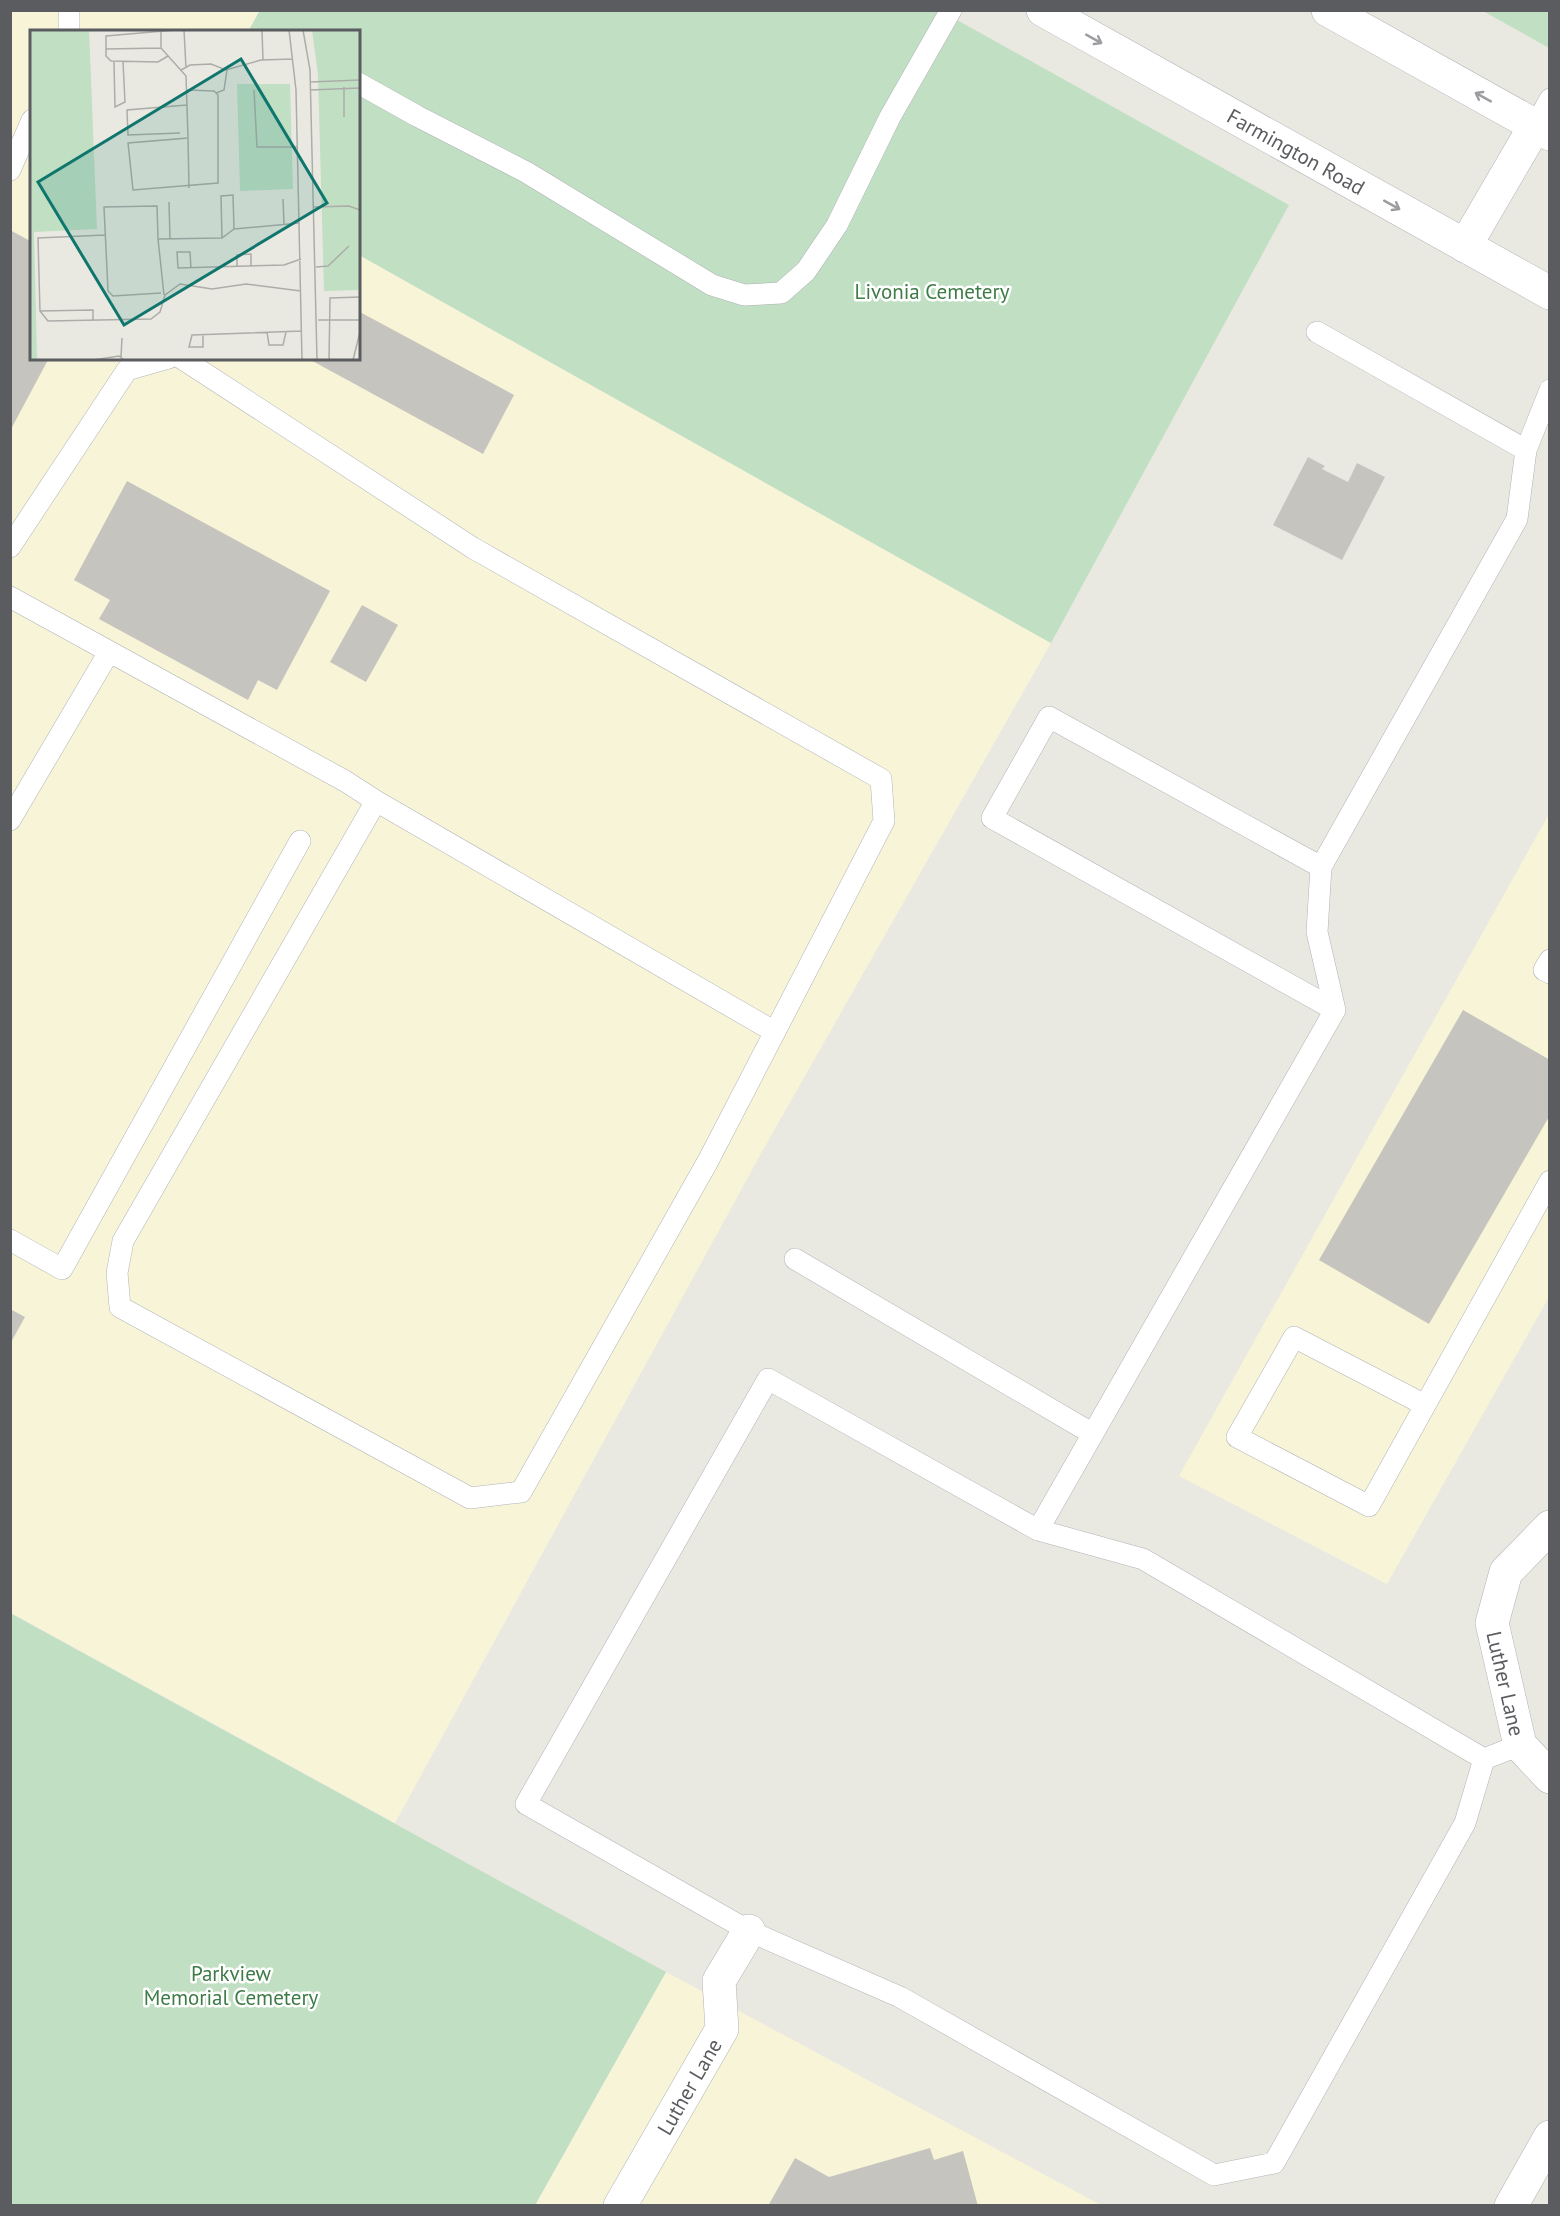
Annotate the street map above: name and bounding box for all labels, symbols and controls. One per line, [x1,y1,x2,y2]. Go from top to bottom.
inset map [30,30,360,360]
one-way arrow [1084,34,1102,45]
one-way arrow [1475,91,1493,102]
street label: Farmington Road [1223,102,1370,201]
one-way arrow [1383,200,1401,211]
park label: Livonia Cemetery [855,278,1010,305]
street label: Luther Lane [1481,1629,1531,1739]
park label: Parkview Memorial Cemetery [144,1960,319,2011]
street label: Luther Lane [651,2033,727,2139]

